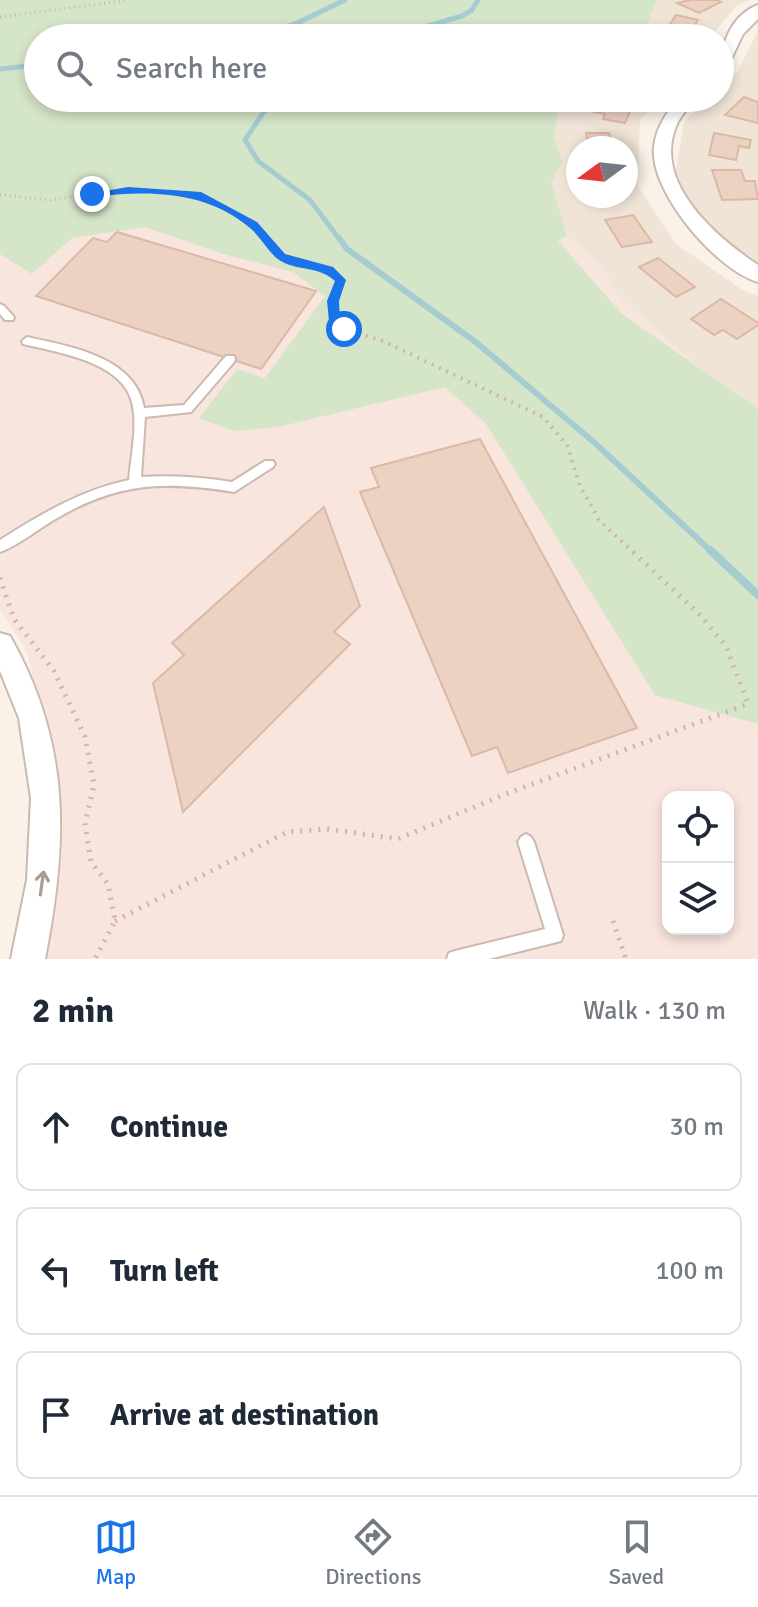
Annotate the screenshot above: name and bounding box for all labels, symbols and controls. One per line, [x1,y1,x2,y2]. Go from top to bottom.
search box [24,24,734,112]
icon: search [52,46,96,90]
text: Search here [116,50,267,87]
north arrow [566,136,638,208]
route end [74,176,110,212]
route start [326,311,362,347]
map controls [662,791,734,935]
button: locate [662,791,734,863]
button: layers [662,863,734,935]
one-way arrow [35,870,50,896]
text: 2 min [32,990,114,1032]
text: Walk · 130 m [583,995,726,1027]
icon: ahead [34,1105,78,1149]
text: Continue [110,1109,228,1146]
text: 30 m [669,1111,724,1143]
icon: left [34,1249,78,1293]
text: Turn left [110,1253,219,1290]
text: 100 m [655,1255,724,1287]
icon: arrive [34,1393,78,1437]
text: Arrive at destination [110,1397,379,1434]
tab: Map [94,1515,138,1590]
tab: Directions [325,1515,421,1590]
tab: Saved [609,1515,664,1590]

